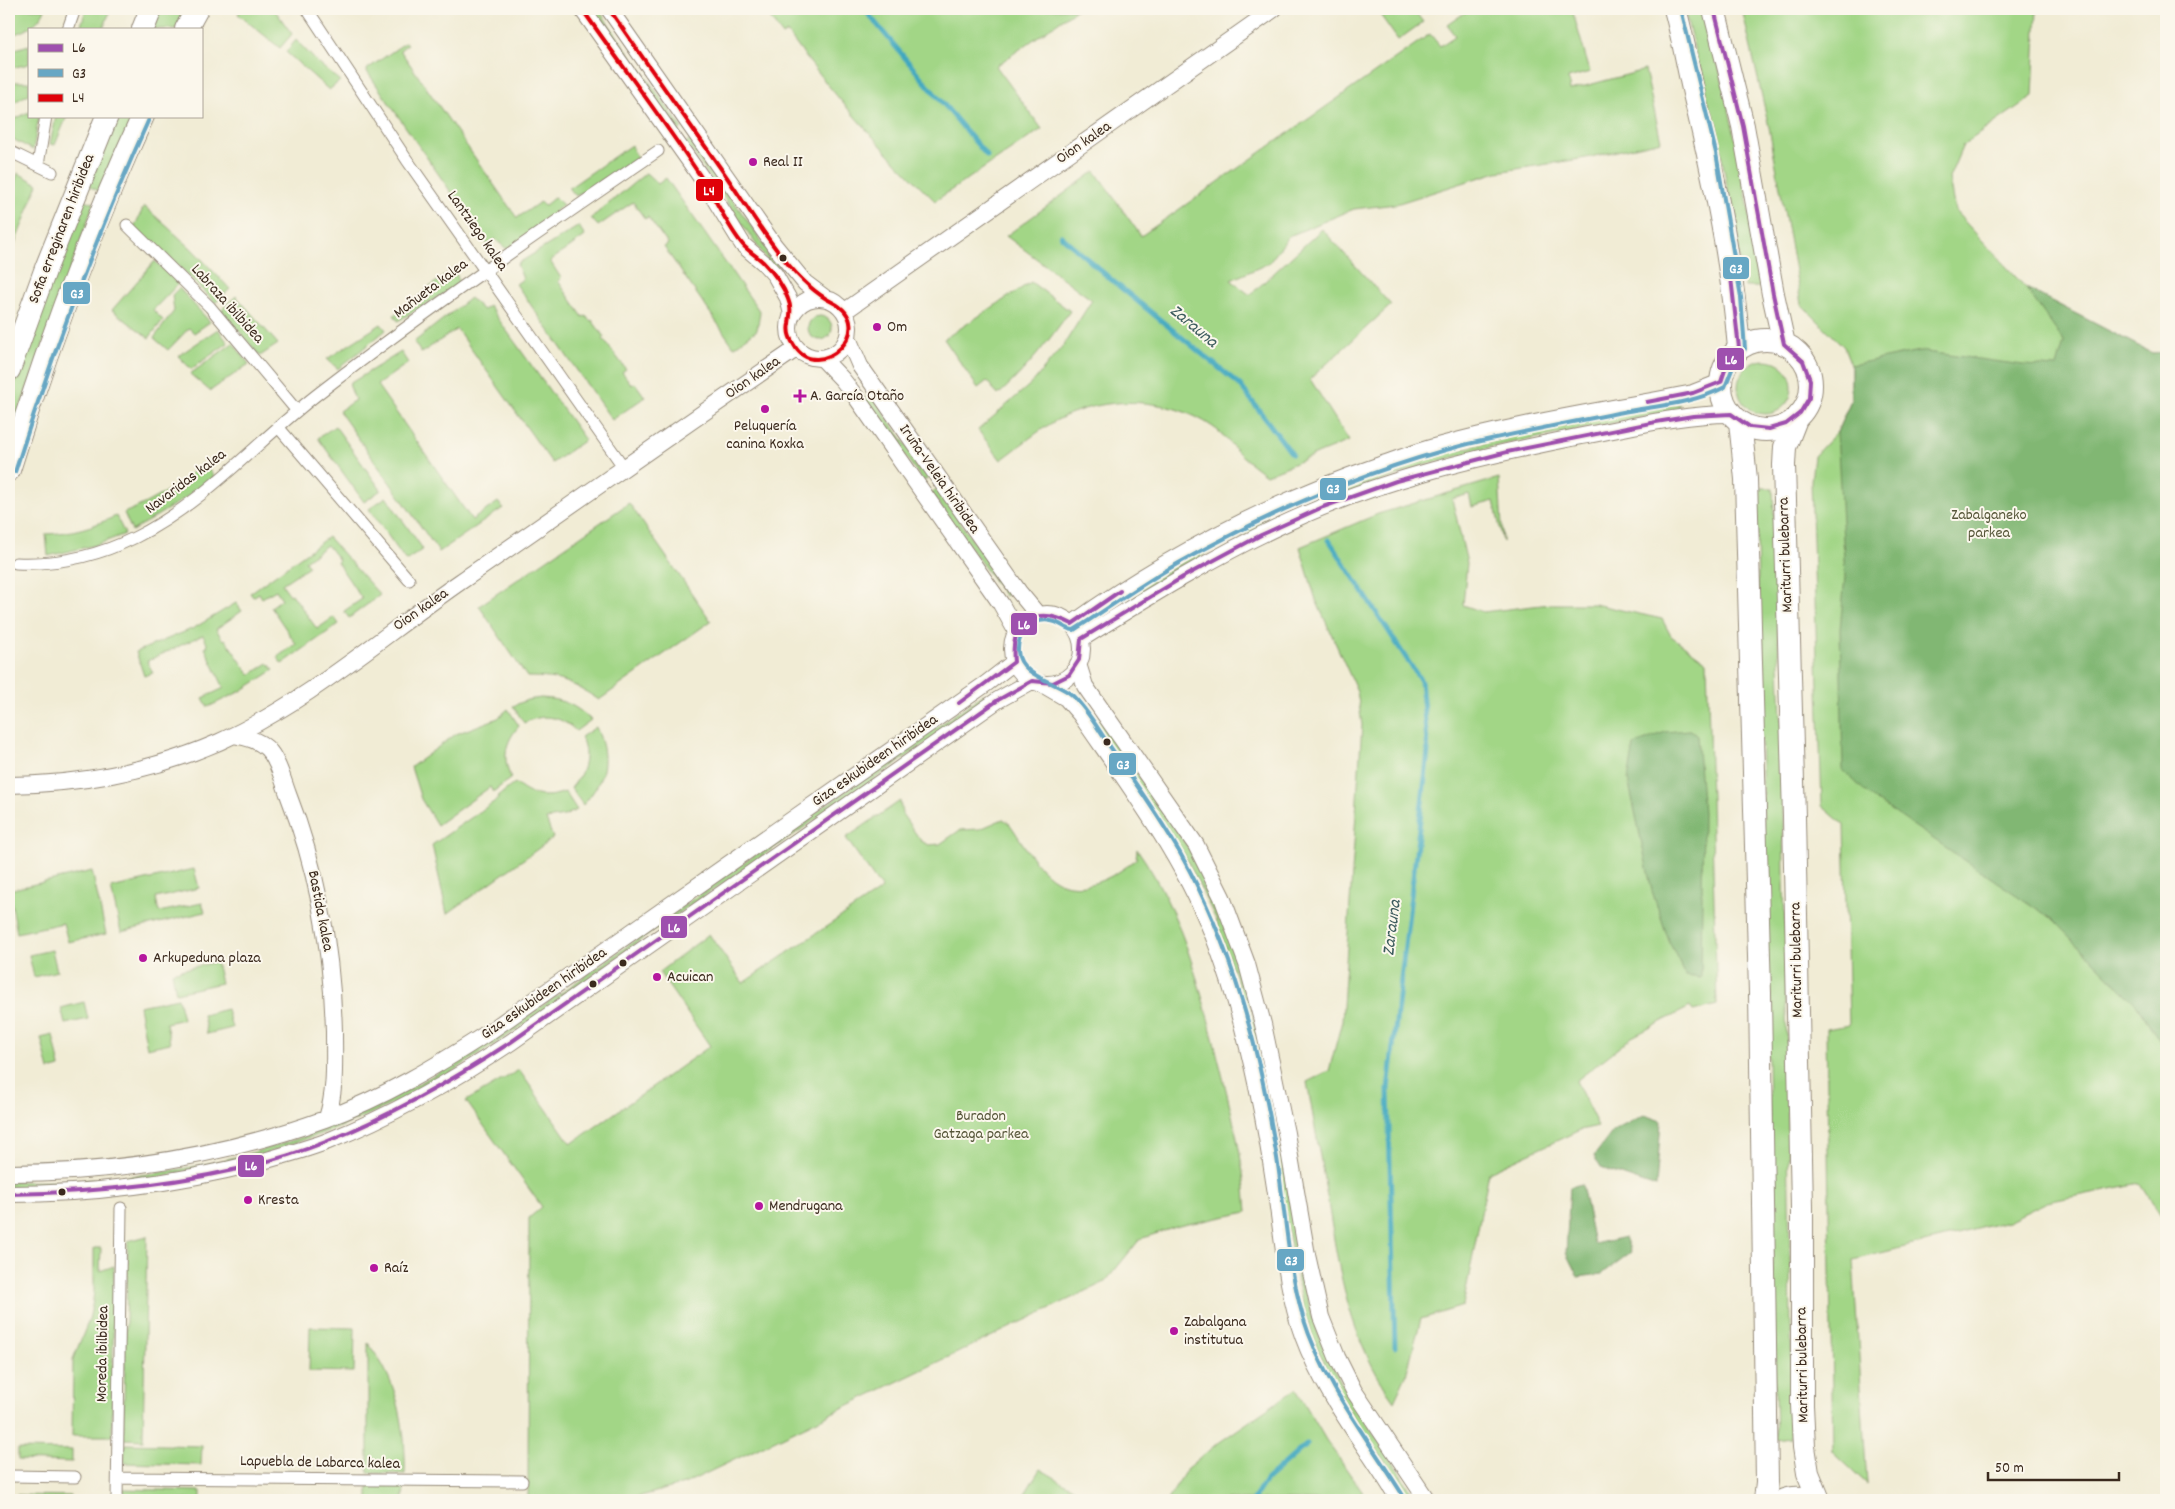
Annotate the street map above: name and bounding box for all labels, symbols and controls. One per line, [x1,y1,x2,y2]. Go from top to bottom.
legend [28,28,202,118]
text: L6 [72,38,86,60]
text: G3 [72,64,86,86]
text: L4 [72,88,84,110]
street label: Oion kalea [1052,115,1117,170]
street label: Sofia erreginaren hiribidea [23,150,101,307]
place label: Real II [763,151,803,174]
marker: Real II [747,156,759,168]
line badge: L4 [695,178,724,202]
text: L4 [703,182,715,202]
street label: Lantziego kalea [441,186,514,276]
street label: Mañueta kalea [389,253,473,325]
unlabelled marker [778,253,788,263]
line badge: G3 [1722,256,1750,280]
street label: Labraza ibilbidea [185,259,269,349]
text: G3 [1729,260,1743,280]
line badge: G3 [62,281,91,305]
text: G3 [70,285,84,305]
water label: Zarauna [1164,299,1224,356]
place label: Om [887,316,907,339]
marker: Om [871,321,883,333]
line badge: L6 [1716,347,1745,371]
street label: Oion kalea [721,350,786,405]
text: L6 [1725,351,1737,371]
place label: A. García Otaño [810,385,904,408]
marker: A. García Otaño [794,390,806,402]
marker: Peluquería canina Koxka [759,403,771,415]
place label: Peluquería canina Koxka [726,415,804,456]
street label: Iruña-Veleia hiribidea [893,420,986,539]
street label: Navaridas kalea [141,444,232,520]
line badge: G3 [1319,477,1347,501]
text: G3 [1326,480,1340,500]
street label: Mariturri bulebarra [1772,496,1800,613]
park label: Zabalganeko parkea [1951,504,2027,545]
street label: Oion kalea [389,582,454,637]
line badge: L6 [1010,612,1038,636]
text: L6 [1018,616,1030,636]
street label: Giza eskubideen hiribidea [807,709,943,813]
unlabelled marker [1102,737,1112,747]
line badge: G3 [1108,752,1137,776]
text: G3 [1116,756,1130,776]
street label: Bastida kalea [301,869,339,954]
water label: Zarauna [1377,897,1409,957]
street label: Mariturri bulebarra [1784,902,1810,1018]
line badge: L6 [660,915,688,939]
text: L6 [668,919,680,939]
street label: Giza eskubideen hiribidea [476,942,612,1046]
place label: Arkupeduna plaza [153,947,261,970]
marker: Arkupeduna plaza [137,952,149,964]
unlabelled marker [618,958,628,968]
place label: Acuican [667,966,713,989]
marker: Acuican [651,971,663,983]
unlabelled marker [588,979,598,989]
park label: Buradon Gatzaga parkea [933,1105,1029,1146]
line badge: L6 [237,1154,265,1178]
text: L6 [245,1157,257,1177]
unlabelled marker [57,1187,67,1197]
place label: Kresta [258,1189,299,1212]
marker: Kresta [242,1194,254,1206]
place label: Mendrugana [769,1195,843,1218]
marker: Mendrugana [753,1200,765,1212]
line badge: G3 [1276,1248,1305,1272]
text: G3 [1284,1252,1298,1272]
place label: Raíz [384,1257,408,1280]
marker: Raíz [368,1262,380,1274]
street label: Moreda ibilbidea [91,1305,115,1403]
street label: Mariturri bulebarra [1790,1307,1816,1423]
place label: Zabalgana institutua [1184,1311,1247,1352]
marker: Zabalgana institutua [1168,1325,1180,1337]
scale bar [1988,1449,2119,1481]
street label: Lapuebla de Labarca kalea [240,1450,401,1476]
text: 50 m [1995,1458,2024,1480]

